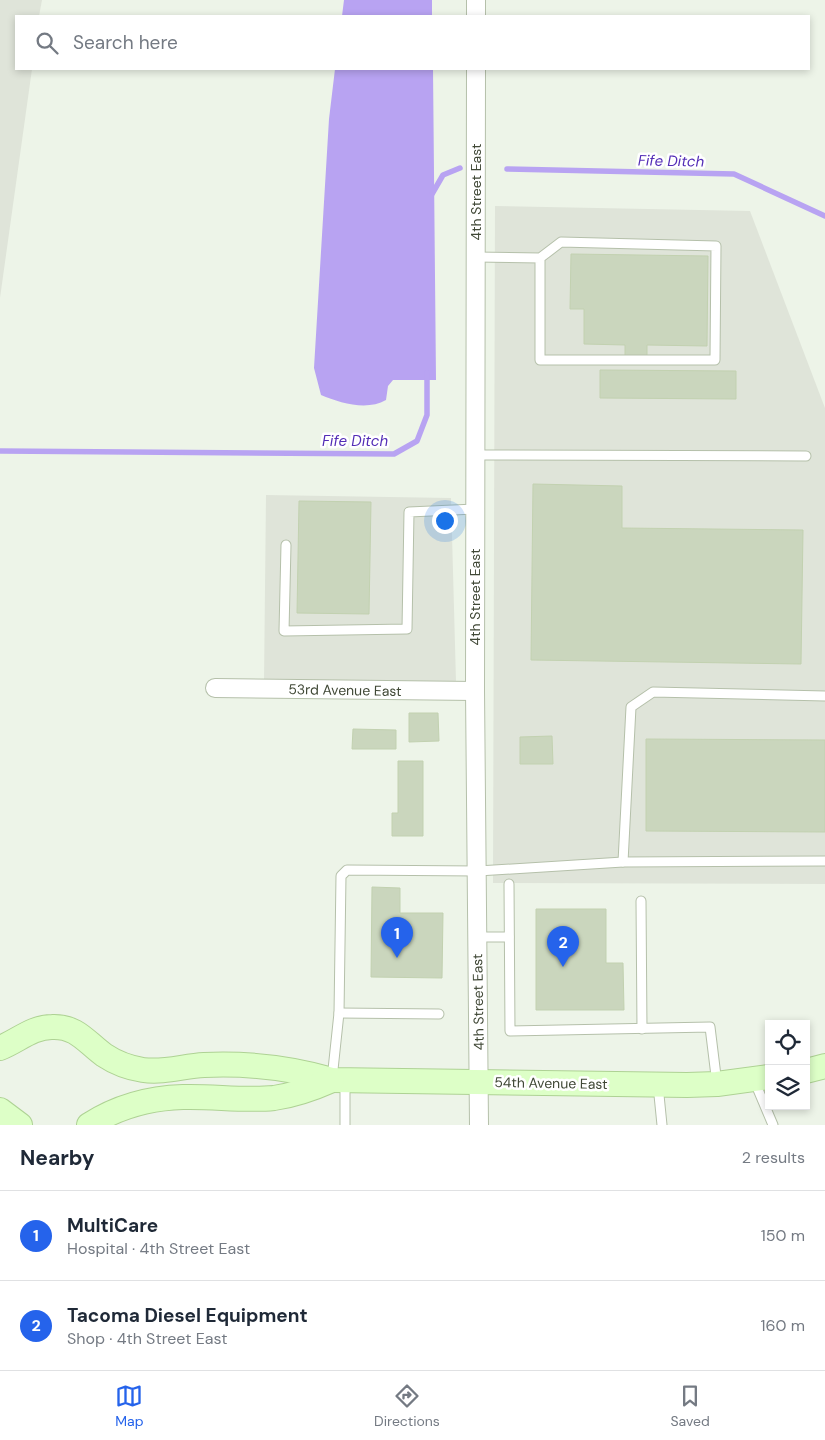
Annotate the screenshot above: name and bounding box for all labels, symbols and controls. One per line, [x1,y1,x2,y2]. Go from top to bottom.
search box [15,15,810,70]
icon: search [33,29,61,57]
text: Search here [73,30,178,55]
street label: 4th Street East [467,144,485,240]
water label: Fife Ditch [638,150,705,172]
water label: Fife Ditch [322,431,388,451]
your location [432,508,458,534]
street label: 4th Street East [466,549,484,645]
street label: 53rd Avenue East [288,680,402,700]
pin: 1 [381,917,413,958]
pin: 2 [547,926,579,967]
street label: 4th Street East [468,953,488,1051]
map controls [765,1020,810,1110]
button: locate [765,1020,810,1065]
button: layers [765,1065,810,1110]
street label: 54th Avenue East [494,1073,608,1093]
text: Nearby [20,1144,94,1172]
text: 2 results [742,1147,805,1168]
text: MultiCare [67,1213,158,1238]
text: 1 [33,1225,39,1246]
text: 150 m [761,1225,805,1246]
text: Hospital · 4th Street East [67,1238,250,1259]
text: Tacoma Diesel Equipment [67,1303,308,1328]
text: 2 [31,1315,41,1336]
text: 160 m [761,1315,805,1336]
text: Shop · 4th Street East [67,1328,227,1349]
tab: Map [115,1382,143,1430]
tab: Directions [374,1382,440,1430]
tab: Saved [670,1382,710,1430]

